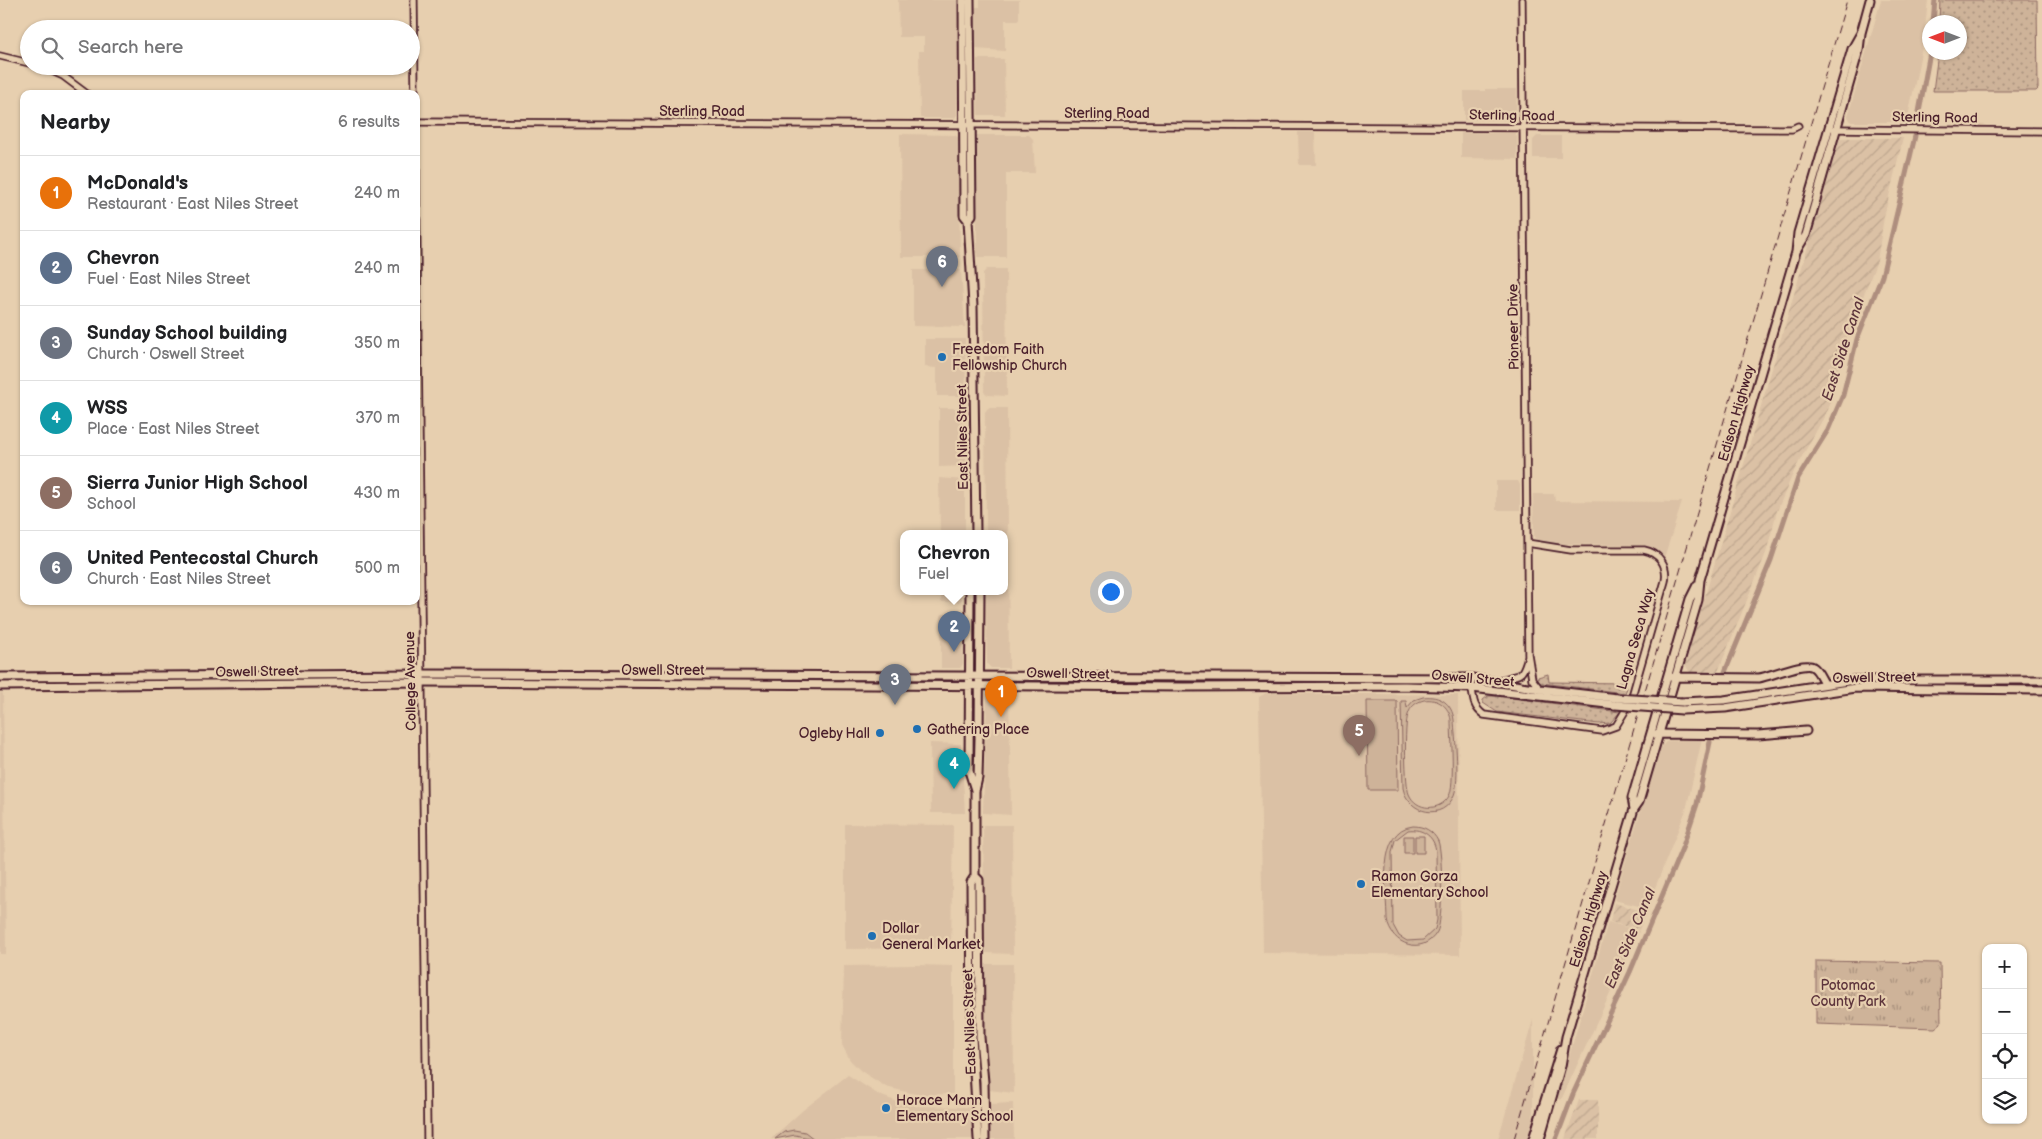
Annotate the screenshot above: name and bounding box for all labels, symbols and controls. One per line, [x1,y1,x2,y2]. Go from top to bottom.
north arrow [1922,15,1967,60]
search box [20,20,420,75]
icon: search [38,34,66,62]
text: Search here [78,36,183,59]
street label: Sterling Road [659,103,745,120]
street label: Sterling Road [1064,105,1150,122]
street label: Sterling Road [1469,106,1555,125]
street label: Sterling Road [1892,108,1978,127]
text: Nearby [40,110,110,135]
text: 6 results [338,113,400,132]
text: McDonald's [87,172,188,195]
text: 1 [53,184,59,203]
text: 240 m [354,184,400,203]
text: Restaurant · East Niles Street [87,195,298,214]
pin: 6 [926,246,958,287]
text: Chevron [87,247,159,270]
text: 2 [51,259,61,278]
text: 240 m [354,259,400,278]
text: Fuel · East Niles Street [87,270,250,289]
street label: Pioneer Drive [1504,284,1523,370]
water label: East Side Canal [1818,294,1869,403]
text: Sunday School building [87,322,287,345]
text: 3 [51,334,61,353]
text: 350 m [354,334,400,353]
place label: Freedom Faith Fellowship Church [952,341,1067,374]
text: Church · Oswell Street [87,345,245,364]
marker: Freedom Faith Fellowship Church [936,351,948,363]
street label: Edison Highway [1715,362,1759,463]
street label: East Niles Street [953,383,972,490]
text: WSS [87,397,128,420]
text: 4 [51,409,61,428]
text: 370 m [355,409,400,428]
text: Place · East Niles Street [87,420,259,439]
text: Sierra Junior High School [87,472,308,495]
text: 5 [51,484,61,503]
text: 430 m [353,484,400,503]
text: School [87,495,136,514]
popup [900,530,1008,595]
text: Chevron [918,542,990,565]
text: United Pentecostal Church [87,547,318,570]
text: 6 [51,559,61,578]
text: 500 m [354,559,400,578]
text: Fuel [918,565,949,584]
text: Church · East Niles Street [87,570,271,589]
your location [1098,579,1124,605]
street label: Lagna Seca Way [1613,586,1658,692]
pin: 2 [938,611,970,652]
street label: College Avenue [401,631,420,731]
street label: Oswell Street [215,662,300,681]
street label: Oswell Street [621,662,705,679]
pin: 3 [879,664,911,705]
street label: Oswell Street [1026,664,1110,683]
street label: Oswell Street [1431,666,1516,691]
street label: Oswell Street [1832,668,1917,687]
pin: 1 [985,676,1017,717]
pin: 5 [1343,715,1375,756]
place label: Gathering Place [927,721,1029,738]
marker: Gathering Place [911,723,923,735]
place label: Ogleby Hall [799,725,870,742]
marker: Ogleby Hall [874,727,886,739]
pin: 4 [938,748,970,789]
place label: Ramon Gorza Elementary School [1371,868,1489,901]
street label: Edison Highway [1566,868,1611,969]
marker: Ramon Gorza Elementary School [1355,878,1367,890]
water label: East Side Canal [1601,884,1660,992]
place label: Dollar General Market [882,920,982,953]
marker: Dollar General Market [866,930,878,942]
map controls [1982,944,2027,1124]
button: + [1982,944,2027,989]
street label: East Niles Street [959,968,980,1075]
park label: Potomac County Park [1810,977,1886,1010]
button: − [1982,989,2027,1034]
button: locate [1982,1034,2027,1079]
button: layers [1982,1079,2027,1124]
place label: Horace Mann Elementary School [896,1092,1014,1125]
marker: Horace Mann Elementary School [880,1102,892,1114]

